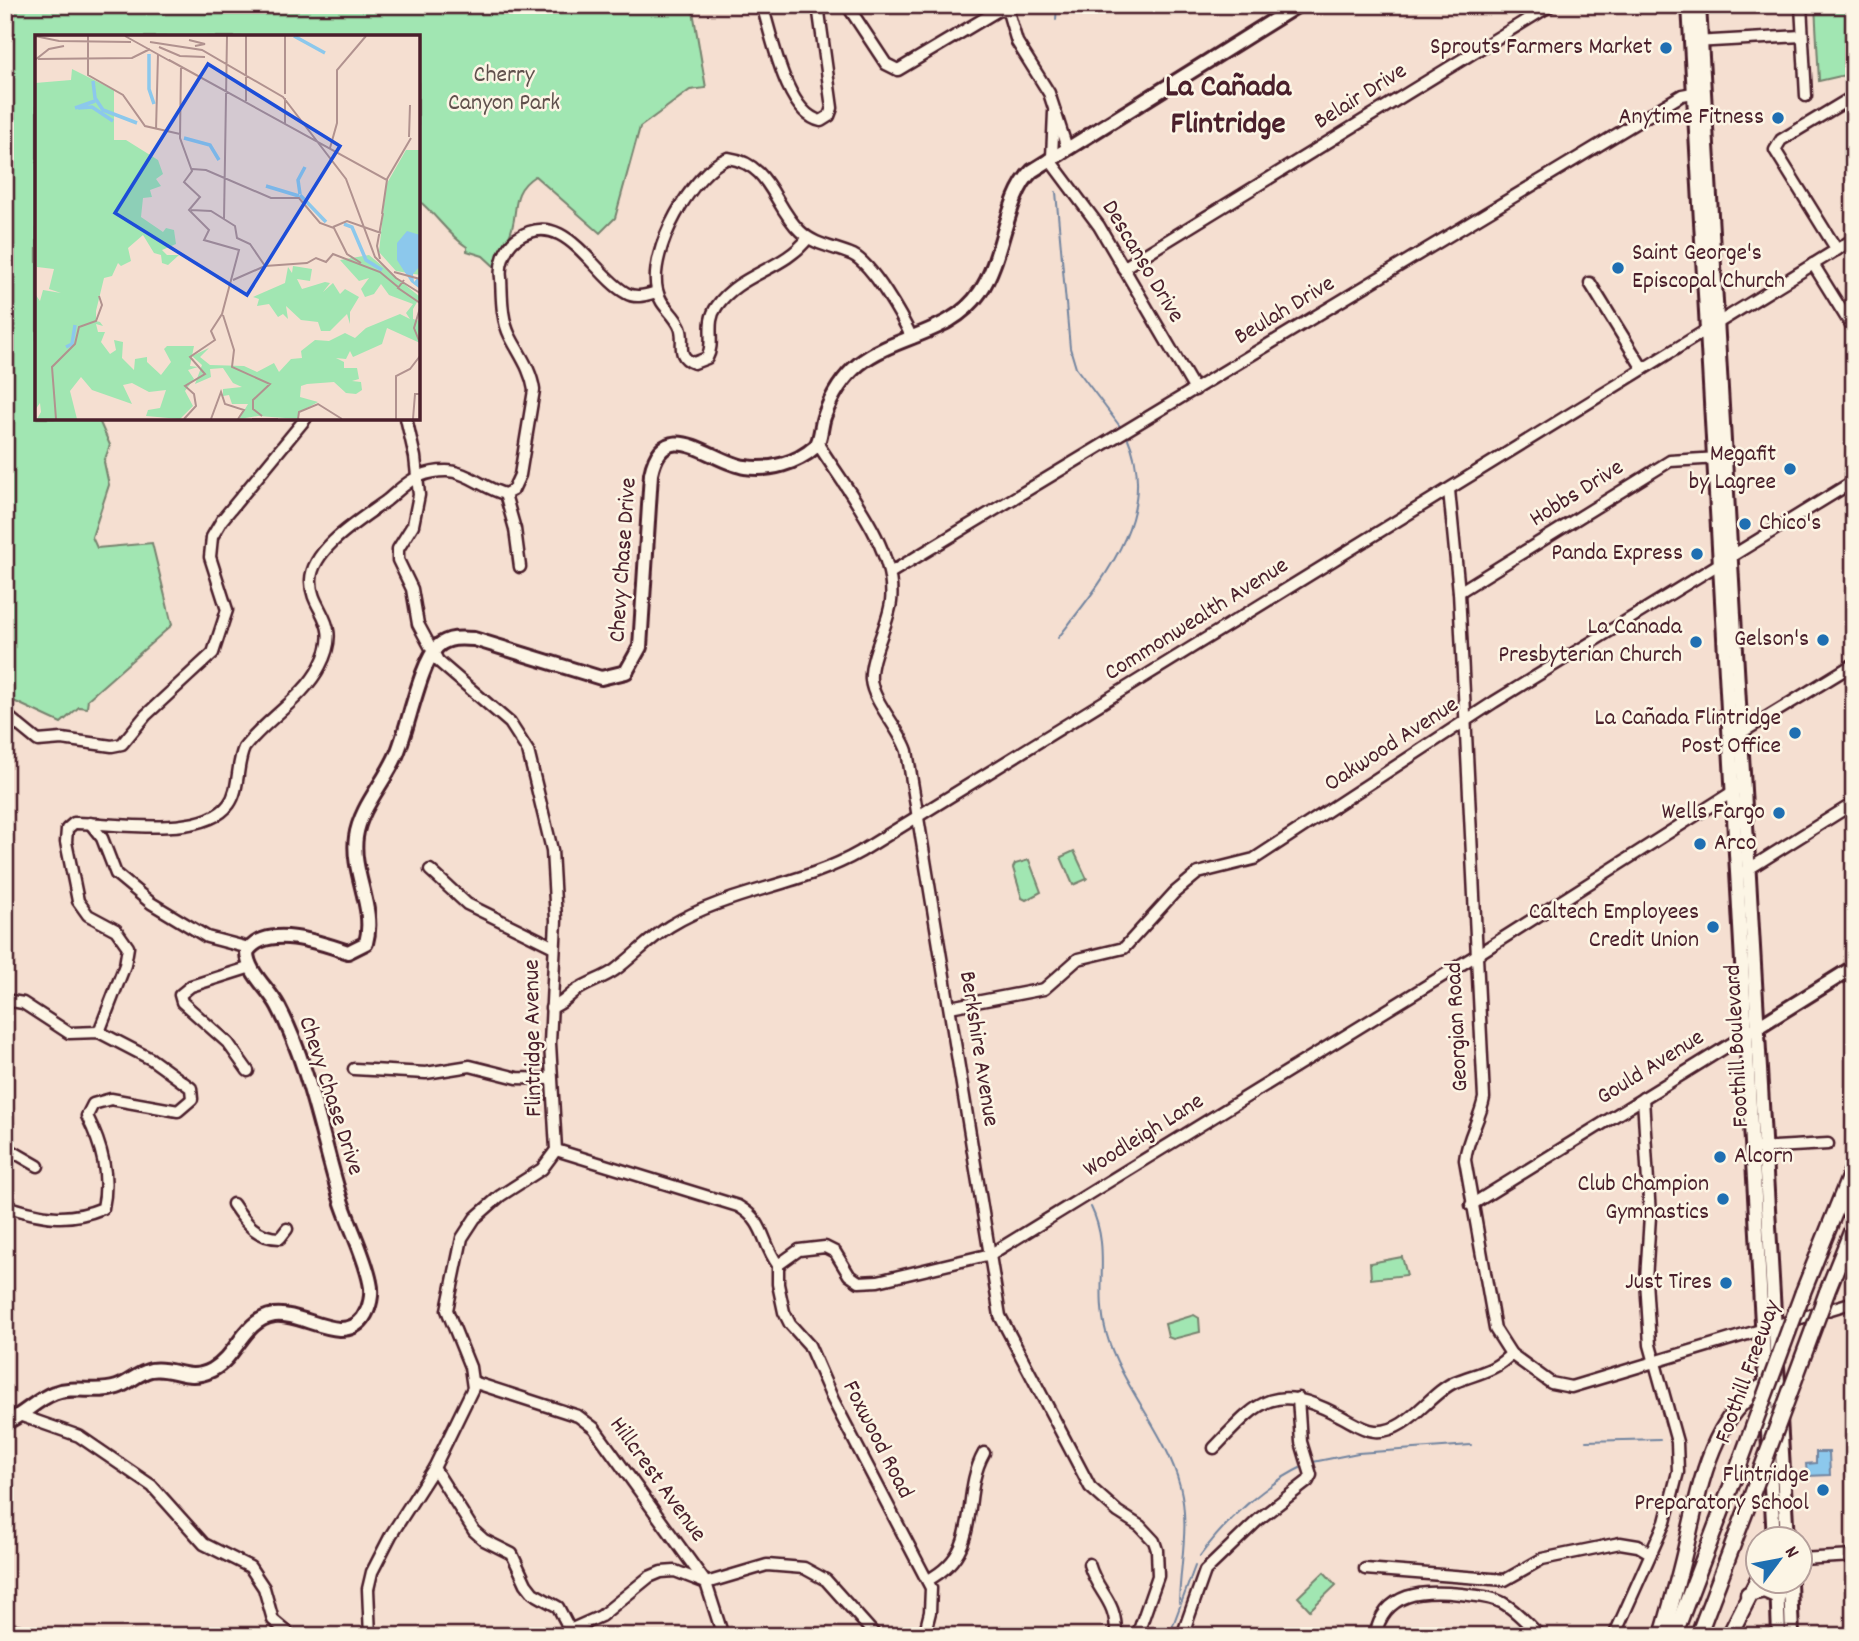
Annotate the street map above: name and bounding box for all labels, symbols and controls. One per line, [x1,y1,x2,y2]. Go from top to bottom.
place label: Sprouts Farmers Market [1430,31,1652,65]
inset map [35,35,420,420]
marker: Sprouts Farmers Market [1658,40,1674,56]
street label: Belair Drive [1308,55,1414,139]
park label: Cherry Canyon Park [448,59,560,121]
district label: La Cañada Flintridge [1165,66,1292,149]
place label: Anytime Fitness [1618,101,1764,135]
marker: Anytime Fitness [1770,110,1786,126]
street label: Descanso Drive [1092,194,1192,330]
place label: Saint George's Episcopal Church [1632,237,1785,299]
marker: Saint George's Episcopal Church [1610,260,1626,276]
street label: Beulah Drive [1228,268,1342,354]
place label: Megafit by Lagree [1689,438,1776,500]
street label: Hobbs Drive [1523,452,1631,536]
marker: Megafit by Lagree [1782,461,1798,477]
street label: Chevy Chase Drive [601,476,647,644]
place label: Chico's [1759,507,1821,541]
marker: Chico's [1737,516,1753,532]
place label: Panda Express [1551,537,1683,571]
marker: Panda Express [1689,546,1705,562]
street label: Commonwealth Avenue [1098,550,1296,690]
place label: La Canada Presbyterian Church [1498,611,1683,673]
place label: Gelson's [1734,623,1809,657]
marker: Gelson's [1815,632,1831,648]
marker: La Canada Presbyterian Church [1688,634,1704,650]
street label: Oakwood Avenue [1318,689,1466,801]
place label: La Cañada Flintridge Post Office [1595,702,1781,764]
marker: La Cañada Flintridge Post Office [1787,725,1803,741]
place label: Wells Fargo [1662,796,1765,830]
marker: Wells Fargo [1771,805,1787,821]
place label: Arco [1714,827,1756,861]
marker: Arco [1692,836,1708,852]
place label: Caltech Employees Credit Union [1529,896,1699,958]
marker: Caltech Employees Credit Union [1705,919,1721,935]
street label: Flintridge Avenue [516,959,552,1117]
street label: Georgian Road [1438,961,1478,1093]
street label: Foothill Boulevard [1717,964,1759,1128]
street label: Berkshire Avenue [949,969,1007,1129]
street label: Chevy Chase Drive [288,1012,372,1180]
street label: Gould Avenue [1591,1021,1711,1115]
street label: Woodleigh Lane [1077,1085,1211,1187]
place label: Alcorn [1734,1140,1793,1174]
marker: Alcorn [1712,1149,1728,1165]
place label: Club Champion Gymnastics [1577,1168,1709,1230]
marker: Club Champion Gymnastics [1715,1191,1731,1207]
place label: Just Tires [1625,1266,1712,1300]
marker: Just Tires [1718,1275,1734,1291]
street label: Foothill Freeway [1707,1294,1791,1448]
street label: Foxwood Road [833,1375,921,1505]
street label: Hillcrest Avenue [600,1410,714,1550]
place label: Flintridge Preparatory School [1634,1459,1809,1521]
marker: Flintridge Preparatory School [1815,1482,1831,1498]
north arrow [1744,1526,1814,1596]
text: N [1777,1542,1804,1564]

